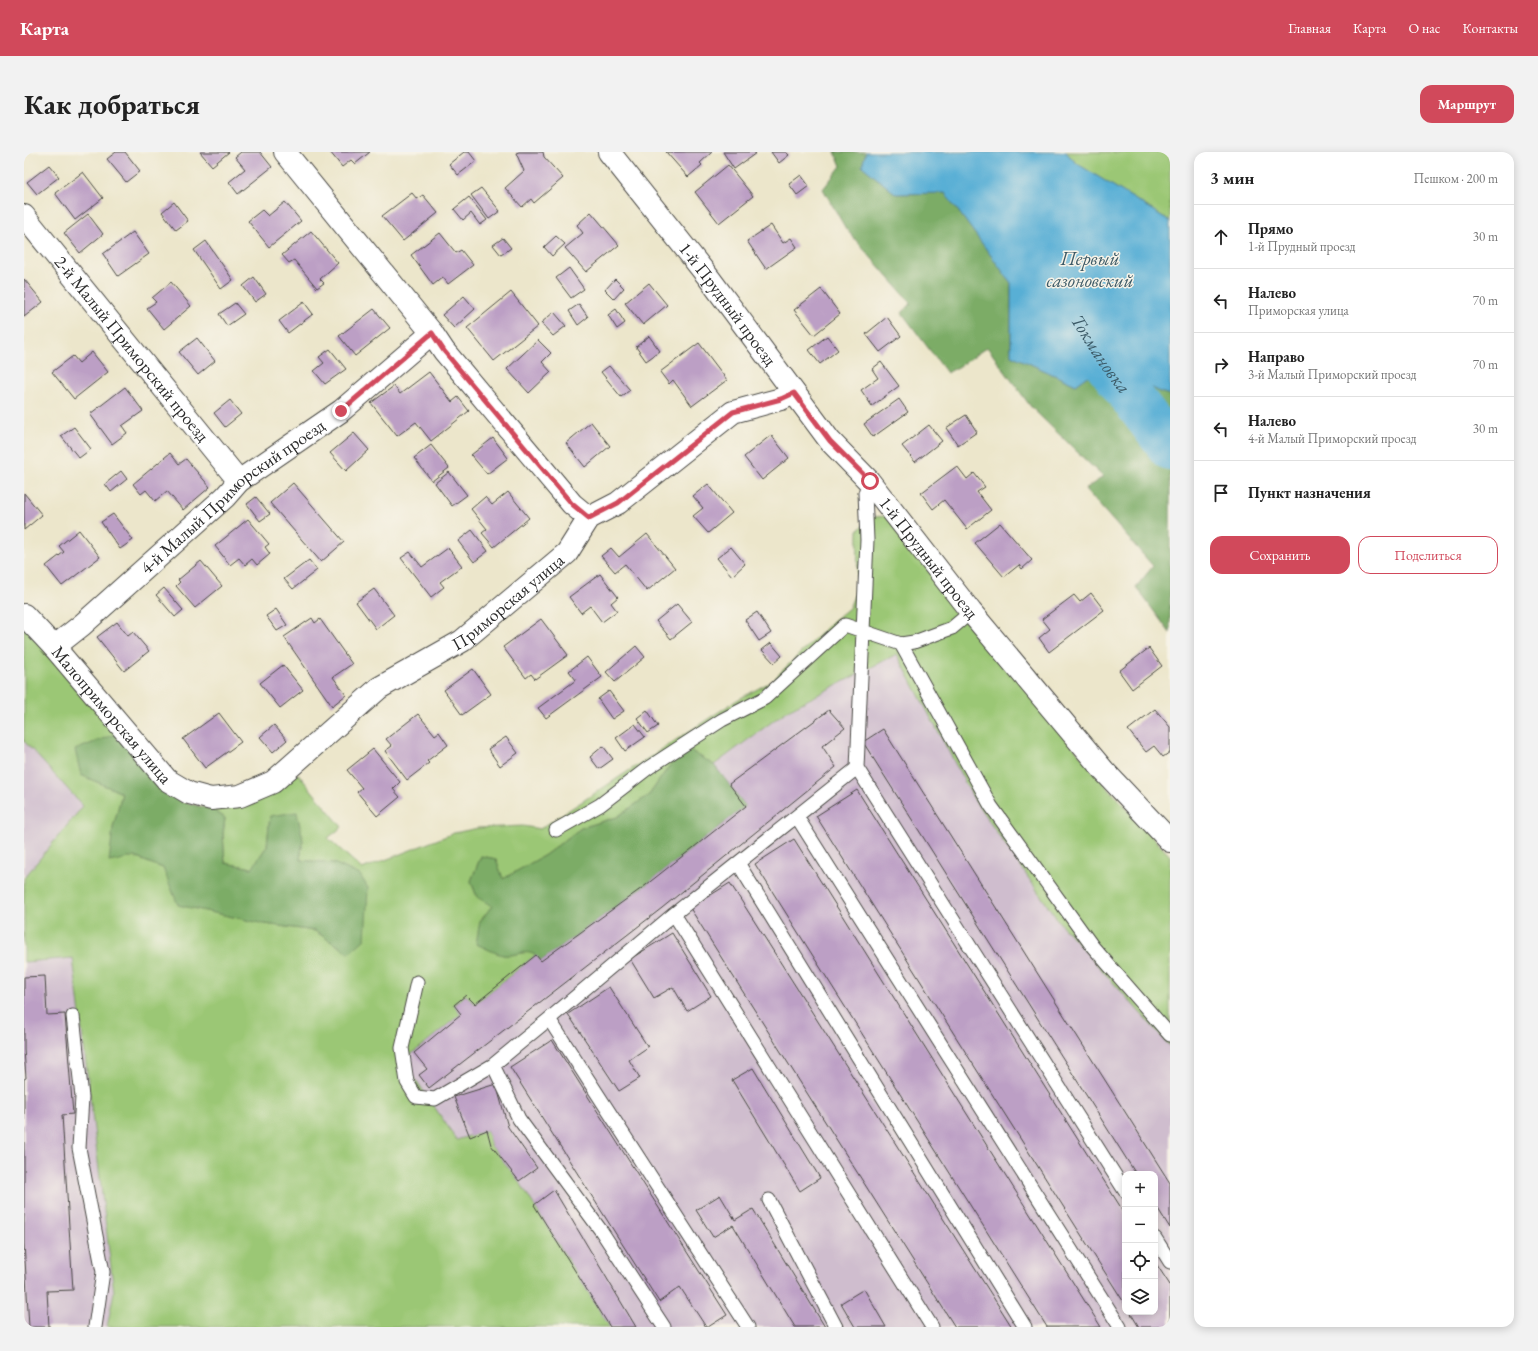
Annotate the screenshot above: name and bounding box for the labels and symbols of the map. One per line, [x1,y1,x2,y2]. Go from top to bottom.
street label: 1-й Прудный проезд [674,237,782,370]
water label: Первый сазоновский [1047,246,1134,293]
street label: 2-й Малый Приморский проезд [50,251,215,446]
water label: Токмановка [1065,309,1136,398]
route end [332,402,350,420]
street label: 4-й Малый Приморский проезд [135,413,329,579]
route start [861,472,879,490]
street label: 1-й Прудный проезд [874,492,984,623]
street label: Приморская улица [448,548,569,655]
street label: Малоприморская улица [47,641,178,789]

